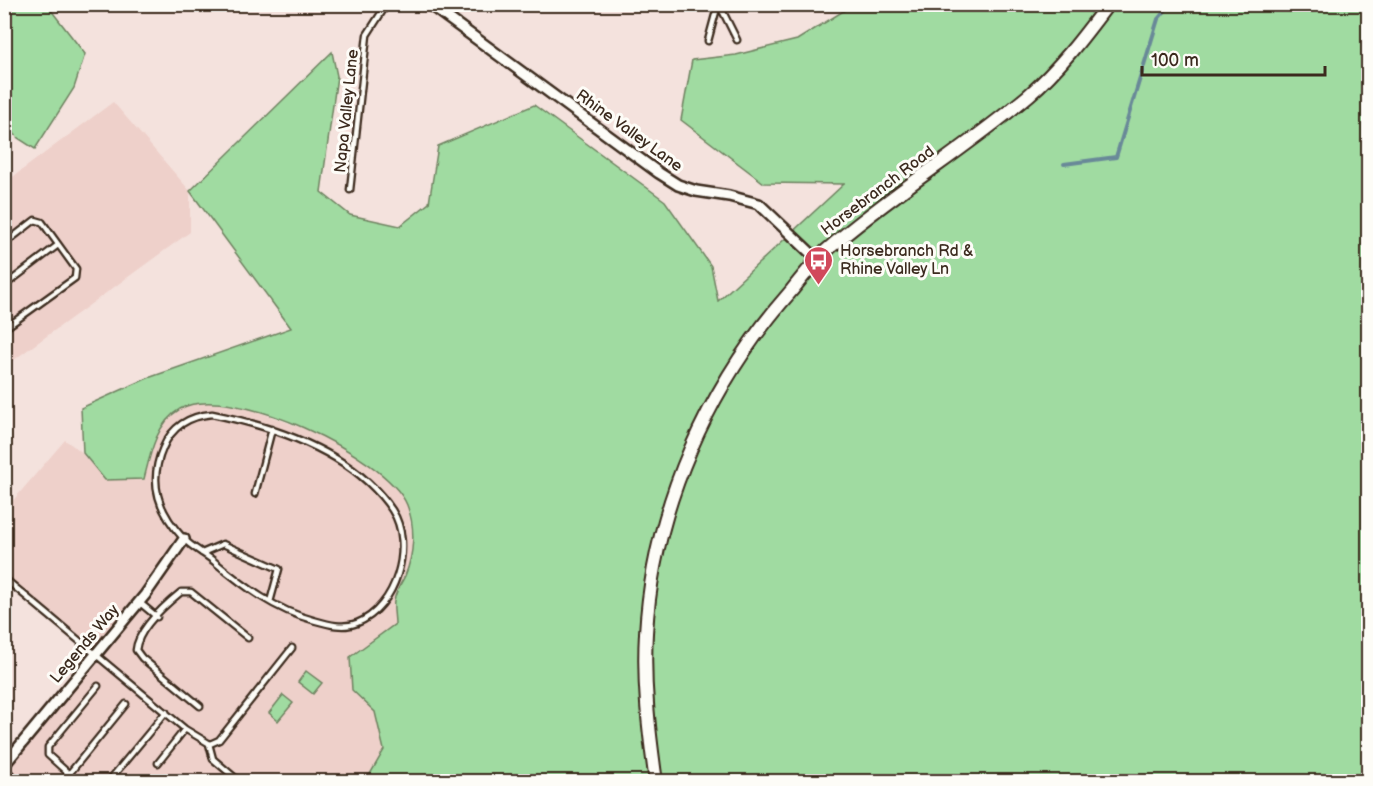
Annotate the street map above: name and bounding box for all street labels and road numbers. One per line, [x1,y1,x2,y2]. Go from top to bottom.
street label: Napa Valley Lane [331,48,363,174]
street label: Rhine Valley Lane [572,86,686,176]
street label: Horsebranch Road [818,142,938,240]
street label: Legends Way [47,600,124,687]

